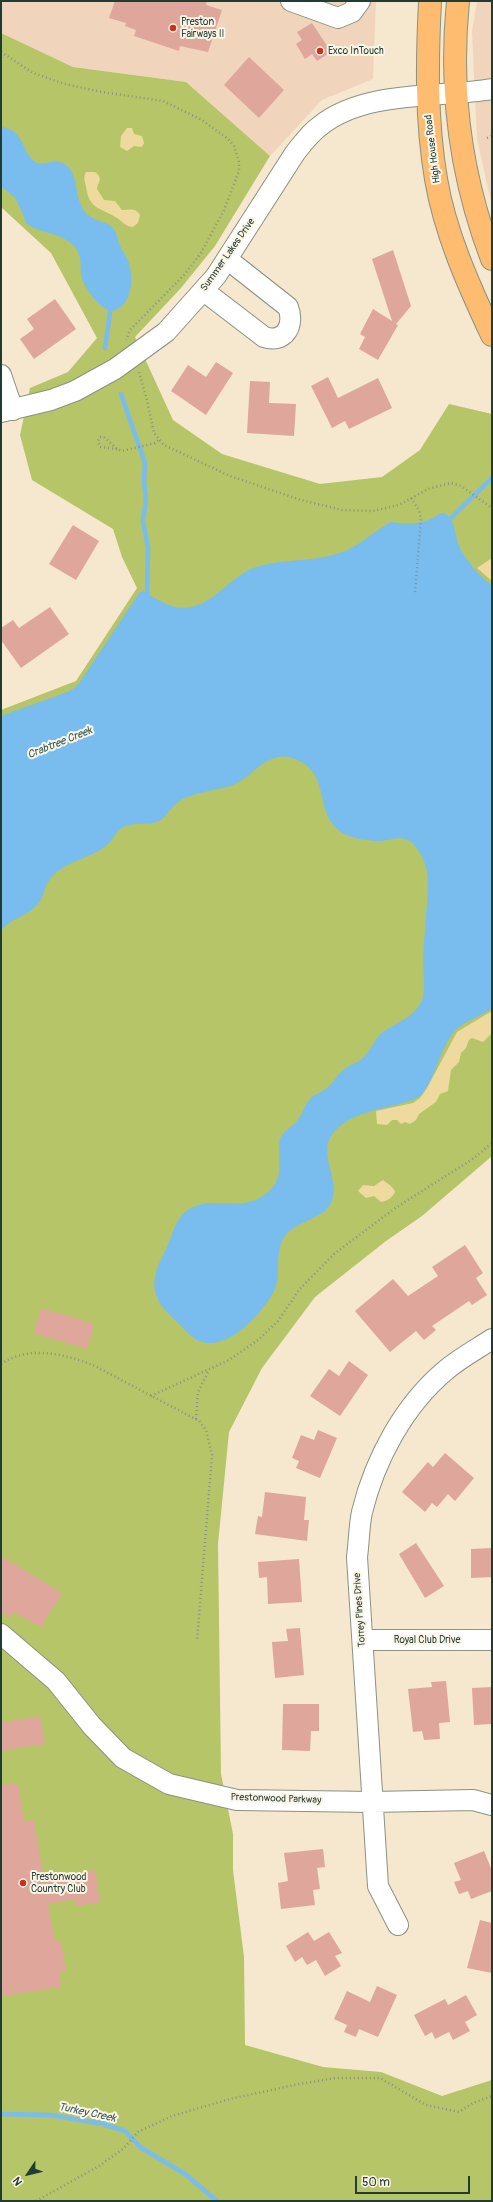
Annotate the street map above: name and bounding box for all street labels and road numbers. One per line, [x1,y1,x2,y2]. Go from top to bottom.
street label: High House Road [423,114,443,184]
street label: Summer Lakes Drive [198,216,258,294]
street label: Torrey Pines Drive [351,1572,369,1648]
street label: Royal Club Drive [394,1634,460,1646]
street label: Prestonwood Parkway [230,1791,322,1807]

